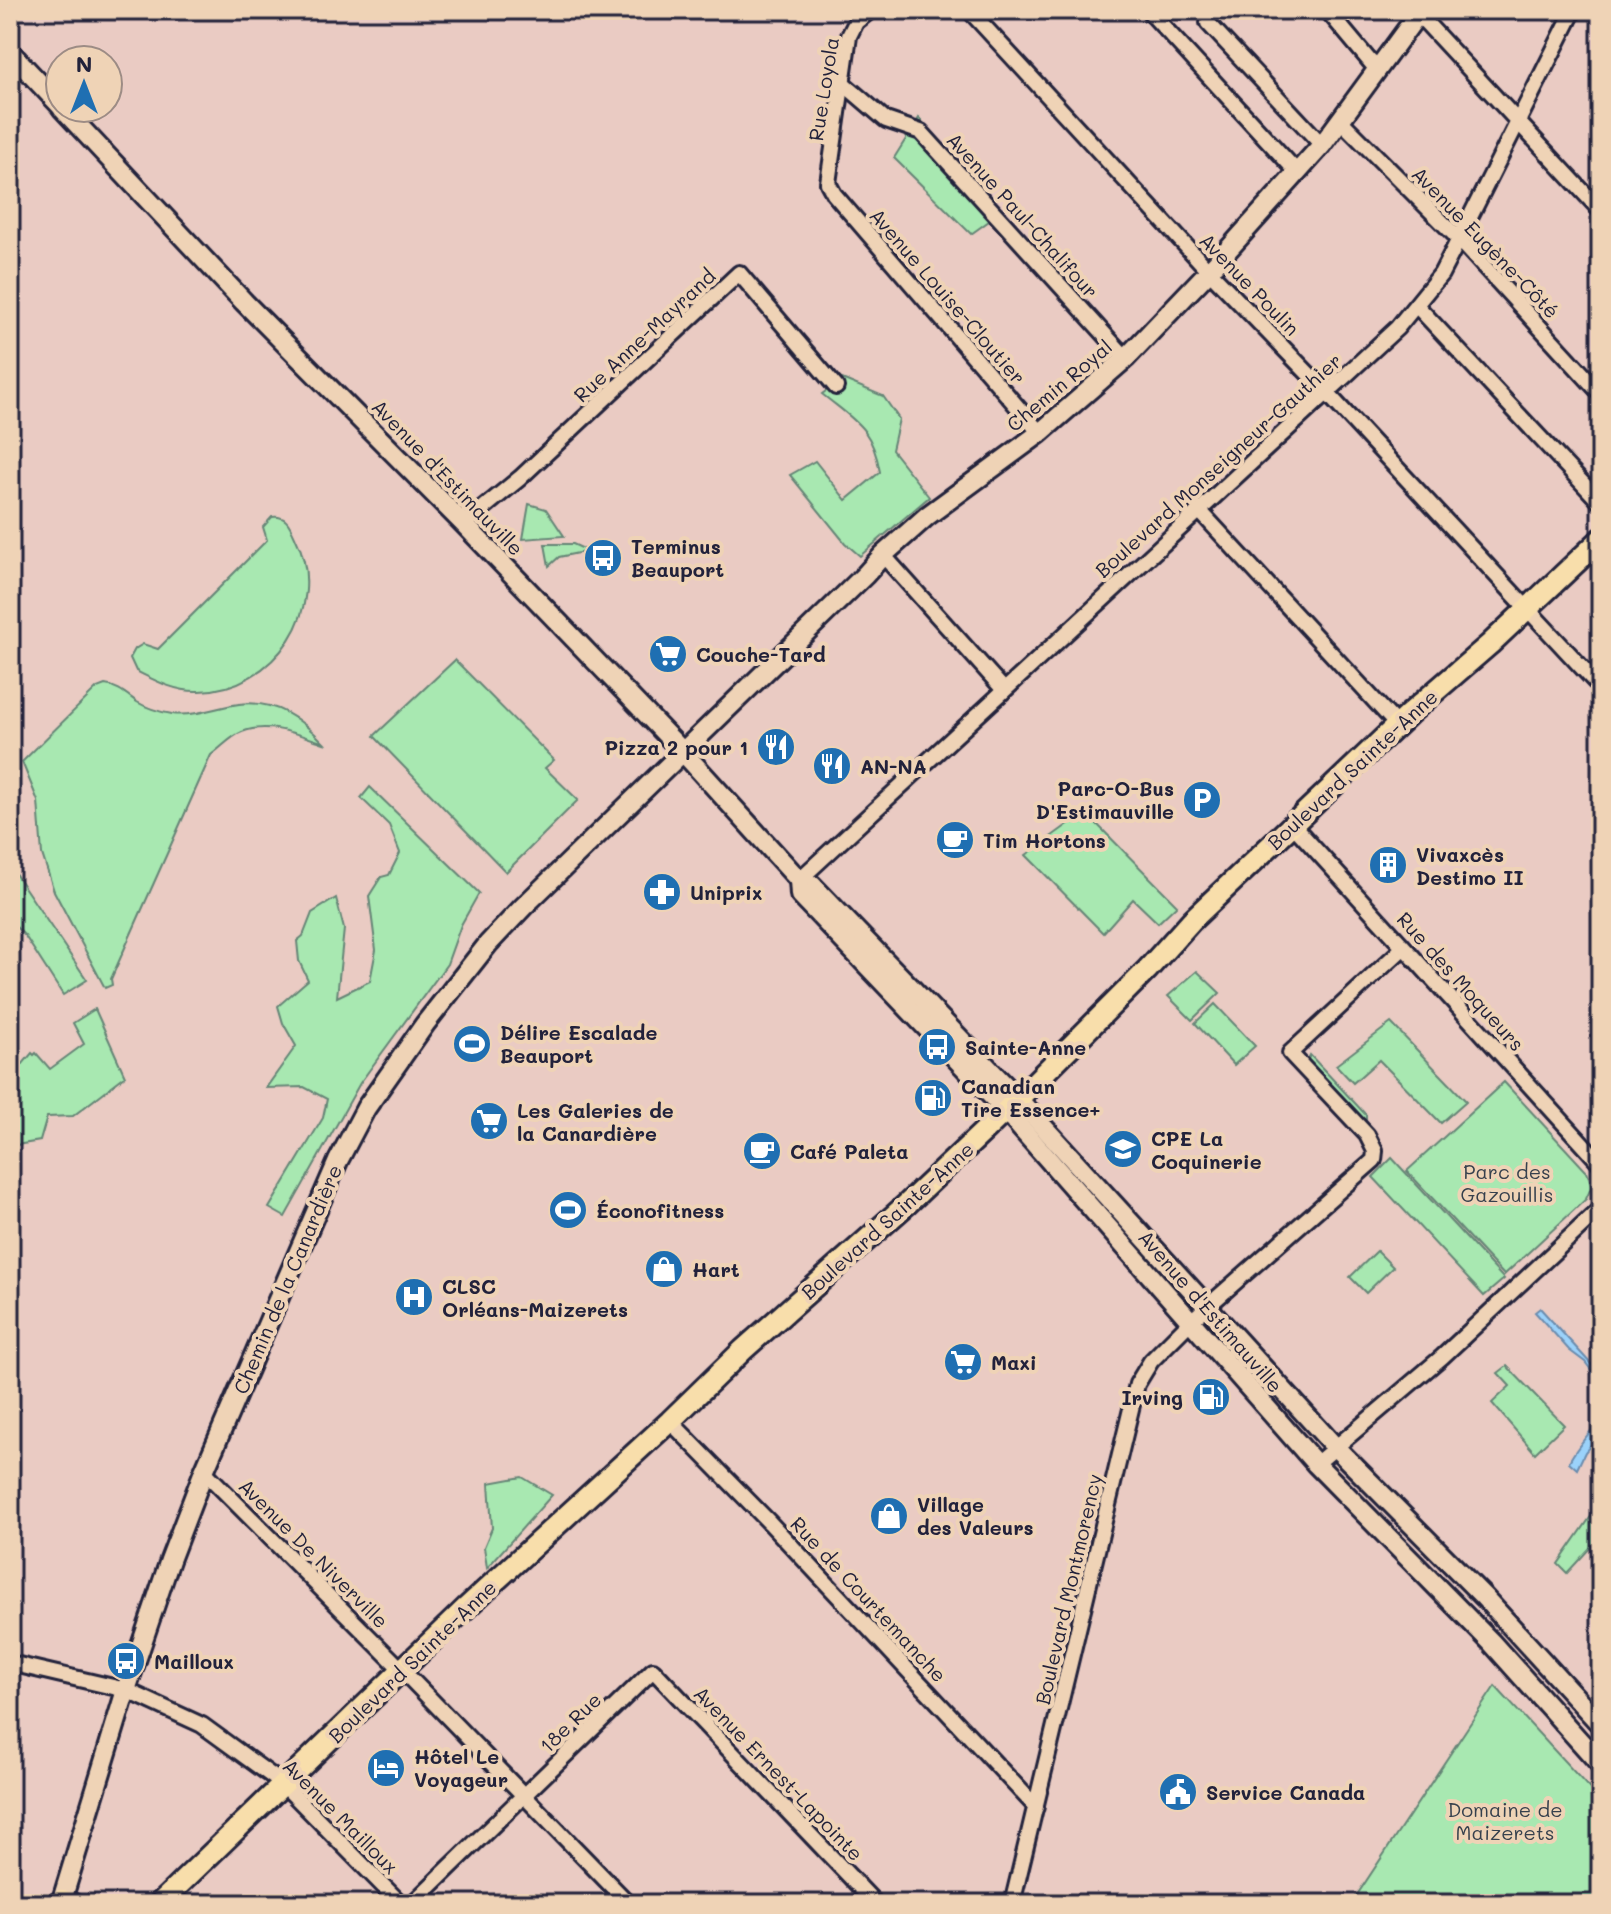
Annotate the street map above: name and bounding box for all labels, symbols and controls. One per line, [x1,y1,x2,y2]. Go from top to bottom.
street label: Rue Loyola [802,35,844,143]
north arrow [44,44,124,124]
text: N [76,49,92,78]
street label: Avenue Paul-Chalifour [942,127,1104,303]
street label: Avenue Eugène-Côté [1407,161,1565,323]
street label: Avenue Louise-Cloutier [864,203,1032,389]
street label: Avenue Poulin [1195,227,1305,341]
street label: Rue Anne-Mayrand [568,263,720,407]
street label: Chemin Royal [1001,333,1117,437]
street label: Boulevard Monseigneur-Gauthier [1089,347,1347,583]
street label: Avenue d'Estimauville [367,393,529,561]
place label: Terminus Beauport [631,533,724,582]
bus stop icon: Terminus Beauport [582,537,624,579]
supermarket icon: Couche-Tard [647,633,689,675]
place label: Couche-Tard [696,641,826,667]
street label: Boulevard Sainte-Anne [1261,683,1443,855]
restaurant icon: Pizza 2 pour 1 [755,726,797,768]
place label: Pizza 2 pour 1 [604,734,748,760]
restaurant icon: AN-NA [811,745,853,787]
place label: AN-NA [860,753,927,779]
place label: Parc-O-Bus D'Estimauville [1036,775,1174,824]
parking icon: Parc-O-Bus D'Estimauville [1181,779,1223,821]
cafe icon: Tim Hortons [934,819,976,861]
place label: Tim Hortons [983,827,1106,853]
place label: Vivaxcès Destimo II [1416,841,1524,890]
building icon: Vivaxcès Destimo II [1367,844,1409,886]
pharmacy icon: Uniprix [641,871,683,913]
place label: Uniprix [690,879,763,905]
street label: Rue des Moqueurs [1392,906,1530,1056]
place label: Délire Escalade Beauport [500,1019,657,1068]
sports icon: Délire Escalade Beauport [451,1023,493,1065]
bus stop icon: Sainte-Anne [916,1026,958,1068]
place label: Sainte-Anne [965,1034,1086,1060]
place label: Canadian Tire Essence+ [961,1073,1101,1122]
fuel station icon: Canadian Tire Essence+ [912,1077,954,1119]
place label: Les Galeries de la Canardière [517,1097,674,1146]
supermarket icon: Les Galeries de la Canardière [468,1100,510,1142]
place label: CPE La Coquinerie [1151,1125,1262,1174]
school or university icon: CPE La Coquinerie [1102,1128,1144,1170]
cafe icon: Café Paleta [741,1130,783,1172]
street label: Boulevard Sainte-Anne [795,1135,979,1305]
place label: Café Paleta [790,1138,908,1164]
park label: Parc des Gazouillis [1460,1158,1554,1207]
street label: Chemin de la Canardière [227,1160,347,1398]
sports icon: Éconofitness [547,1189,589,1231]
place label: Éconofitness [596,1197,724,1223]
street label: Avenue d'Estimauville [1133,1224,1289,1398]
shop icon: Hart [643,1248,685,1290]
place label: Hart [692,1256,740,1282]
place label: CLSC Orléans-Maizerets [442,1273,628,1322]
hospital icon: CLSC Orléans-Maizerets [393,1276,435,1318]
supermarket icon: Maxi [942,1341,984,1383]
place label: Maxi [991,1349,1037,1375]
fuel station icon: Irving [1190,1376,1232,1418]
place label: Irving [1121,1384,1183,1410]
street label: Boulevard Montmorency [1029,1471,1107,1707]
street label: Avenue De Niverville [234,1473,394,1633]
place label: Village des Valeurs [917,1491,1034,1540]
shop icon: Village des Valeurs [868,1495,910,1537]
street label: Rue de Courtemanche [785,1511,953,1687]
street label: Boulevard Sainte-Anne [323,1574,501,1748]
bus stop icon: Mailloux [105,1640,147,1682]
place label: Mailloux [154,1648,234,1674]
street label: Avenue Ernest-Lapointe [689,1680,869,1866]
street label: 18e Rue [534,1686,606,1758]
place label: Hôtel Le Voyageur [414,1743,508,1792]
hotel icon: Hôtel Le Voyageur [365,1747,407,1789]
street label: Avenue Mailloux [278,1753,404,1879]
public building icon: Service Canada [1157,1771,1199,1813]
place label: Service Canada [1206,1779,1365,1805]
park label: Domaine de Maizerets [1447,1796,1563,1845]

